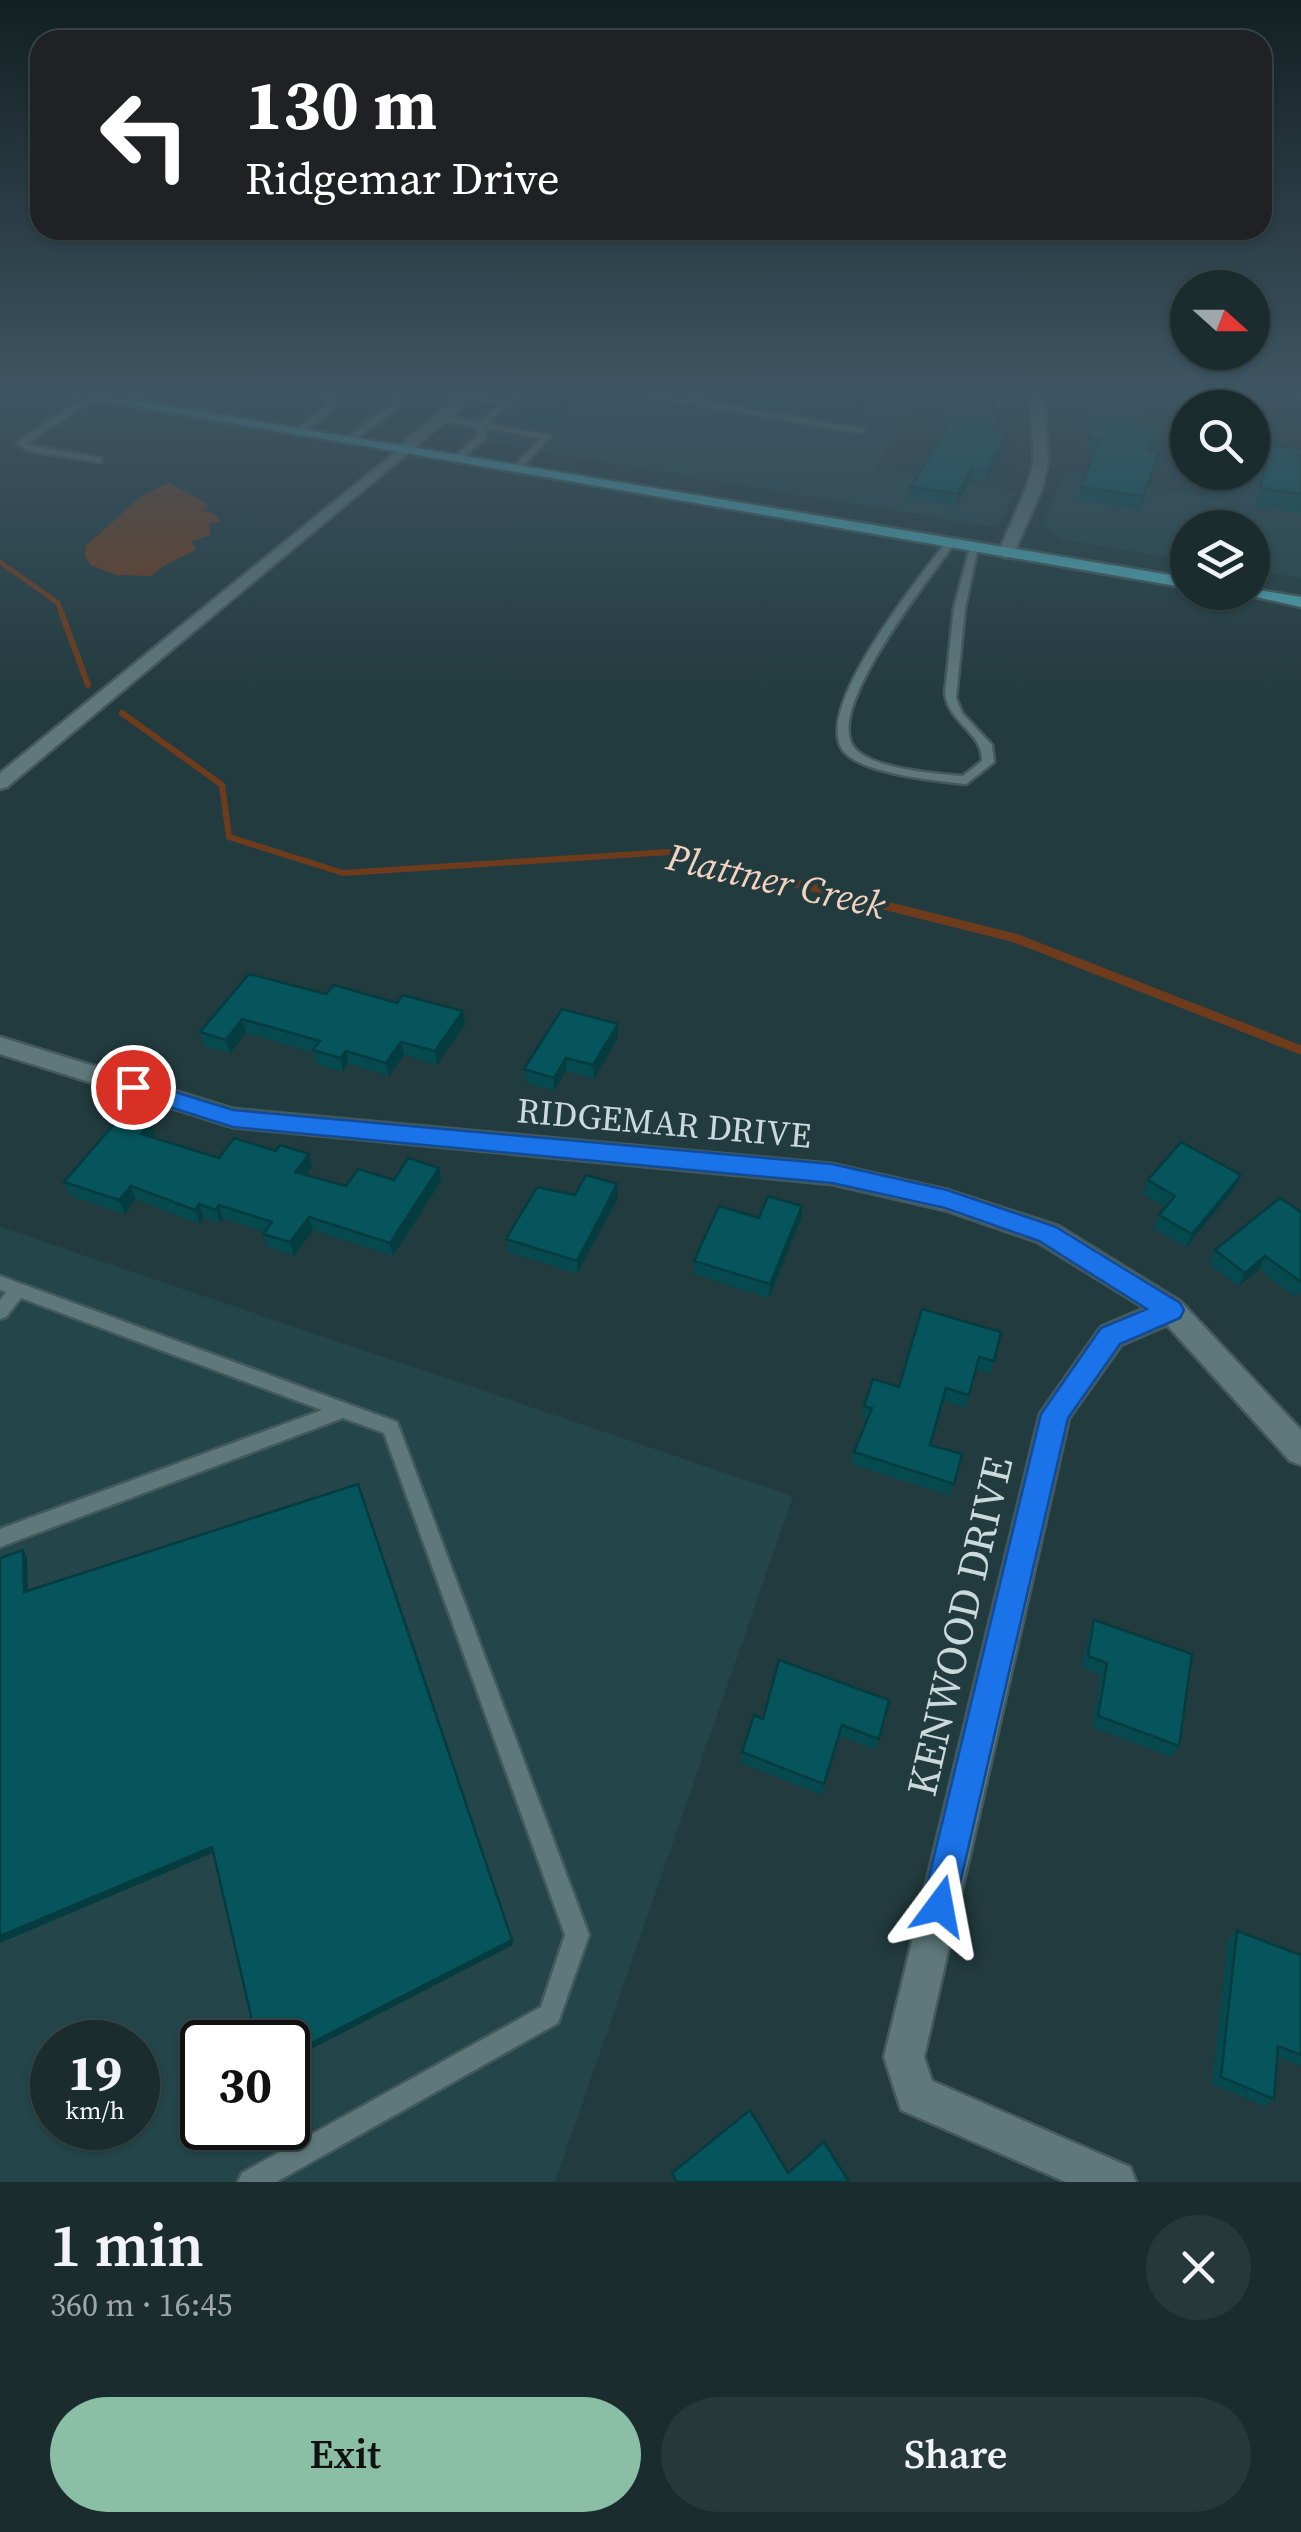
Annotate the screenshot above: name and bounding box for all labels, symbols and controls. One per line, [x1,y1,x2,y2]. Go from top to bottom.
text: 130 m [245,56,437,152]
icon: left [80,70,210,200]
text: Ridgemar Drive [245,147,560,209]
north arrow [1170,270,1270,370]
map controls [1170,270,1270,610]
button: search [1170,390,1270,490]
button: layers [1170,510,1270,610]
water label: Plattner Creek [661,830,891,931]
pin [91,1045,176,1130]
icon: arrive [106,1060,161,1115]
street label: RIDGEMAR DRIVE [515,1086,813,1160]
street label: KENWOOD DRIVE [892,1451,1026,1801]
position arrow [888,1854,992,1958]
speed limit sign: 30 [180,2020,310,2150]
text: 19 [68,2038,122,2107]
text: km/h [65,2093,125,2127]
text: 1 min [50,2204,204,2286]
button: close [1146,2215,1251,2320]
text: 360 m · 16:45 [50,2283,232,2327]
button: Exit [50,2397,641,2512]
button: Share [661,2397,1251,2512]

